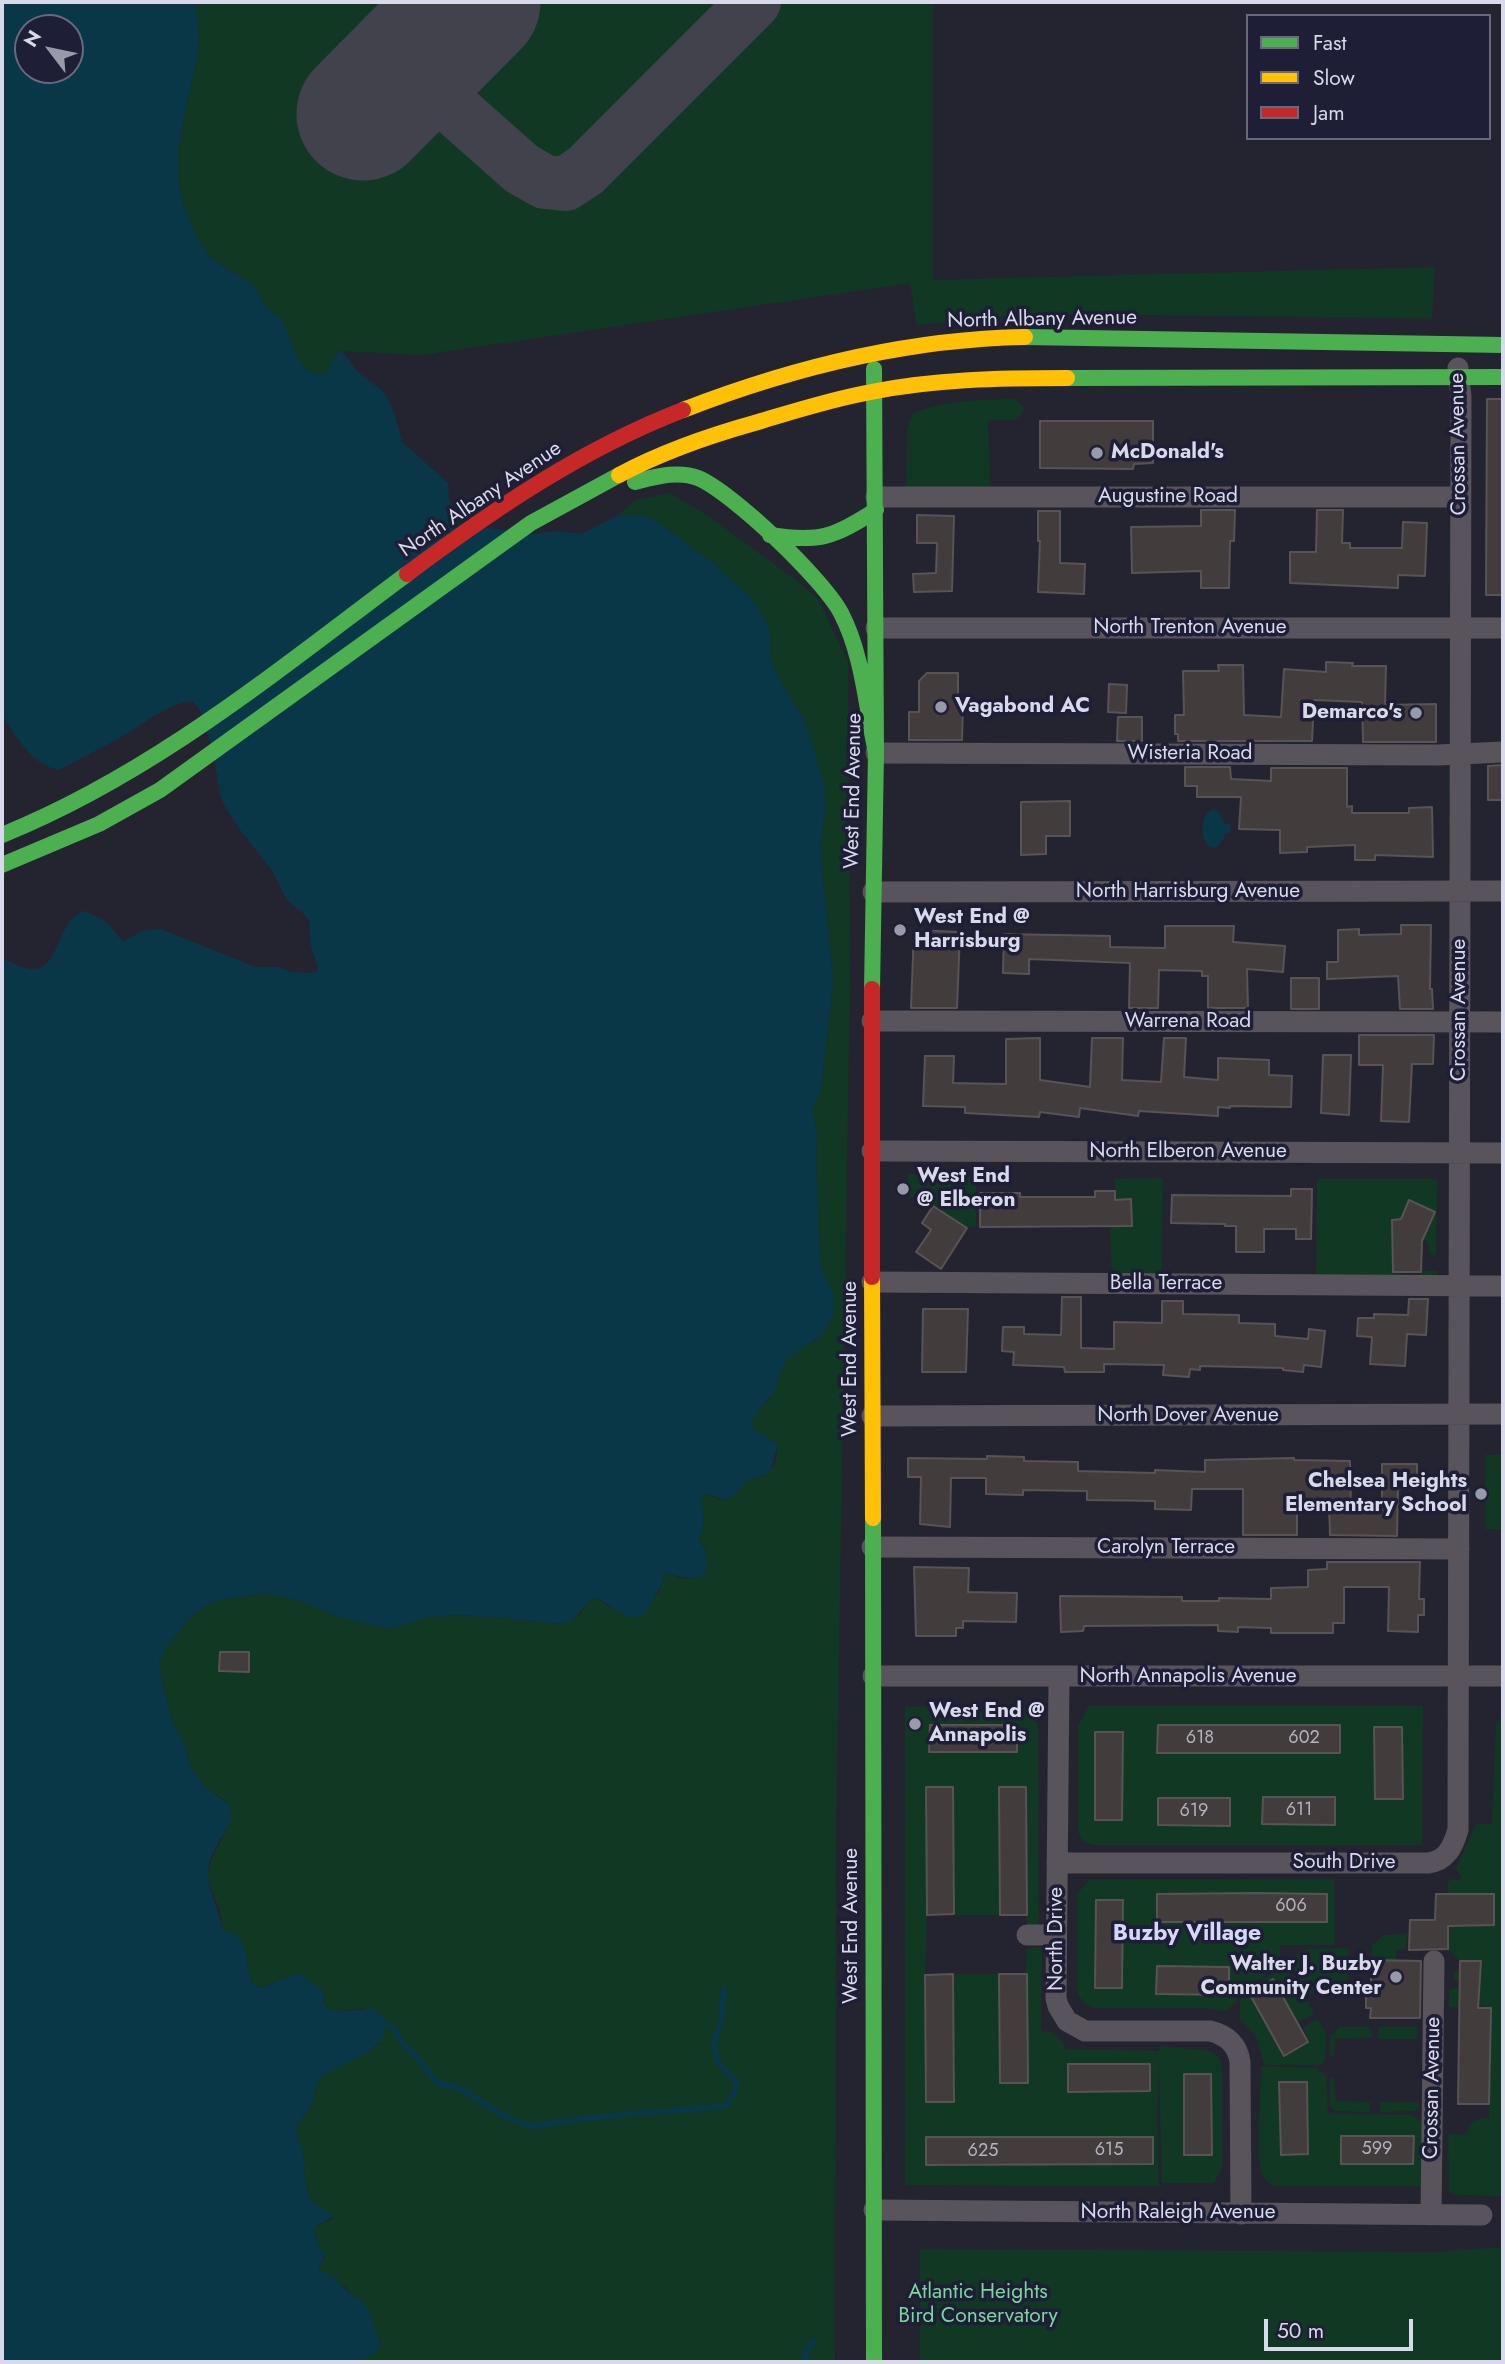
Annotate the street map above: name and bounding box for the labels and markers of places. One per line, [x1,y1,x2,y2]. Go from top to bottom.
place label: McDonald's [1111,440,1224,466]
marker: McDonald's [1089,445,1105,461]
place label: Vagabond AC [955,694,1090,720]
marker: Vagabond AC [933,699,949,715]
place label: Demarco's [1302,700,1402,726]
marker: Demarco's [1408,705,1424,721]
place label: West End @ Harrisburg [914,905,1029,955]
marker: West End @ Harrisburg [892,922,908,938]
place label: West End @ Elberon [917,1164,1016,1214]
marker: West End @ Elberon [895,1181,911,1197]
place label: Chelsea Heights Elementary School [1285,1469,1467,1519]
marker: Chelsea Heights Elementary School [1473,1486,1489,1502]
place label: West End @ Annapolis [929,1699,1044,1749]
marker: West End @ Annapolis [907,1716,923,1732]
place label: Walter J. Buzby Community Center [1200,1952,1382,2002]
marker: Walter J. Buzby Community Center [1388,1969,1404,1985]

